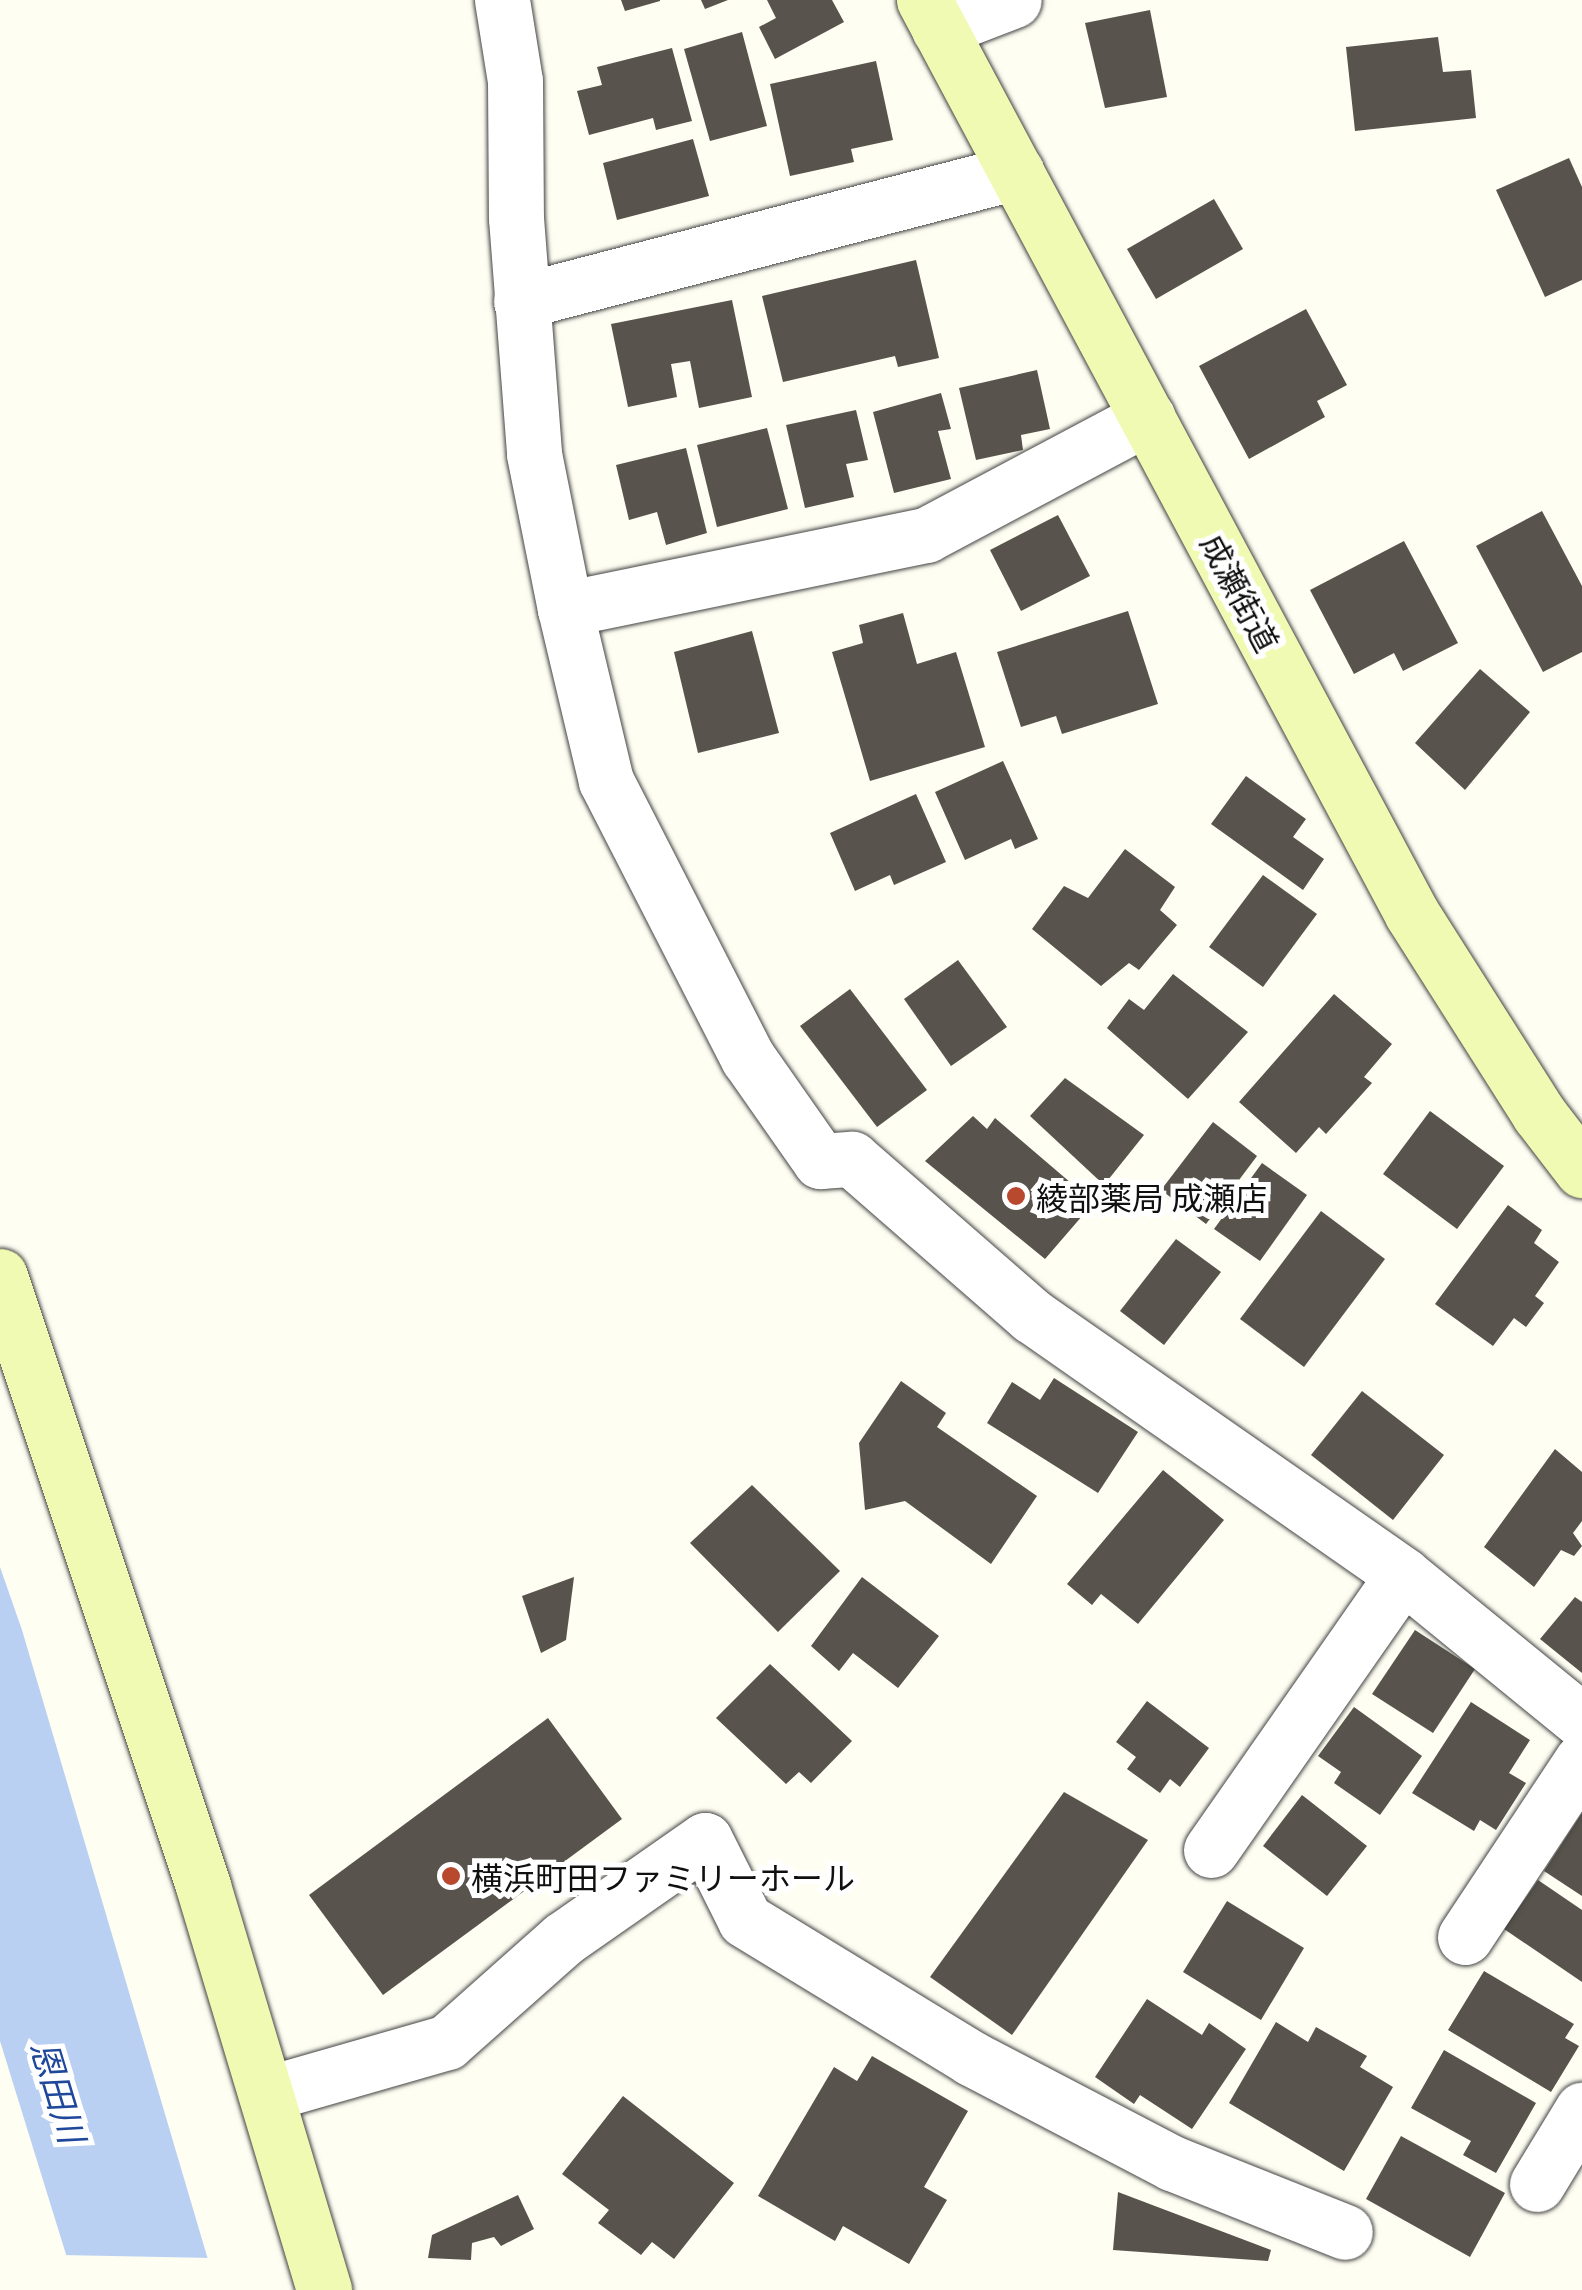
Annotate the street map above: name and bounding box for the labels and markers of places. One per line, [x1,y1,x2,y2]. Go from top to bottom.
place label: 綾部薬局 成瀬店 [1036,1177,1267,1215]
marker: 綾部薬局 成瀬店 [1005,1185,1027,1207]
place label: 横浜町田ファミリーホール [471,1857,855,1895]
marker: 横浜町田ファミリーホール [440,1865,462,1887]

